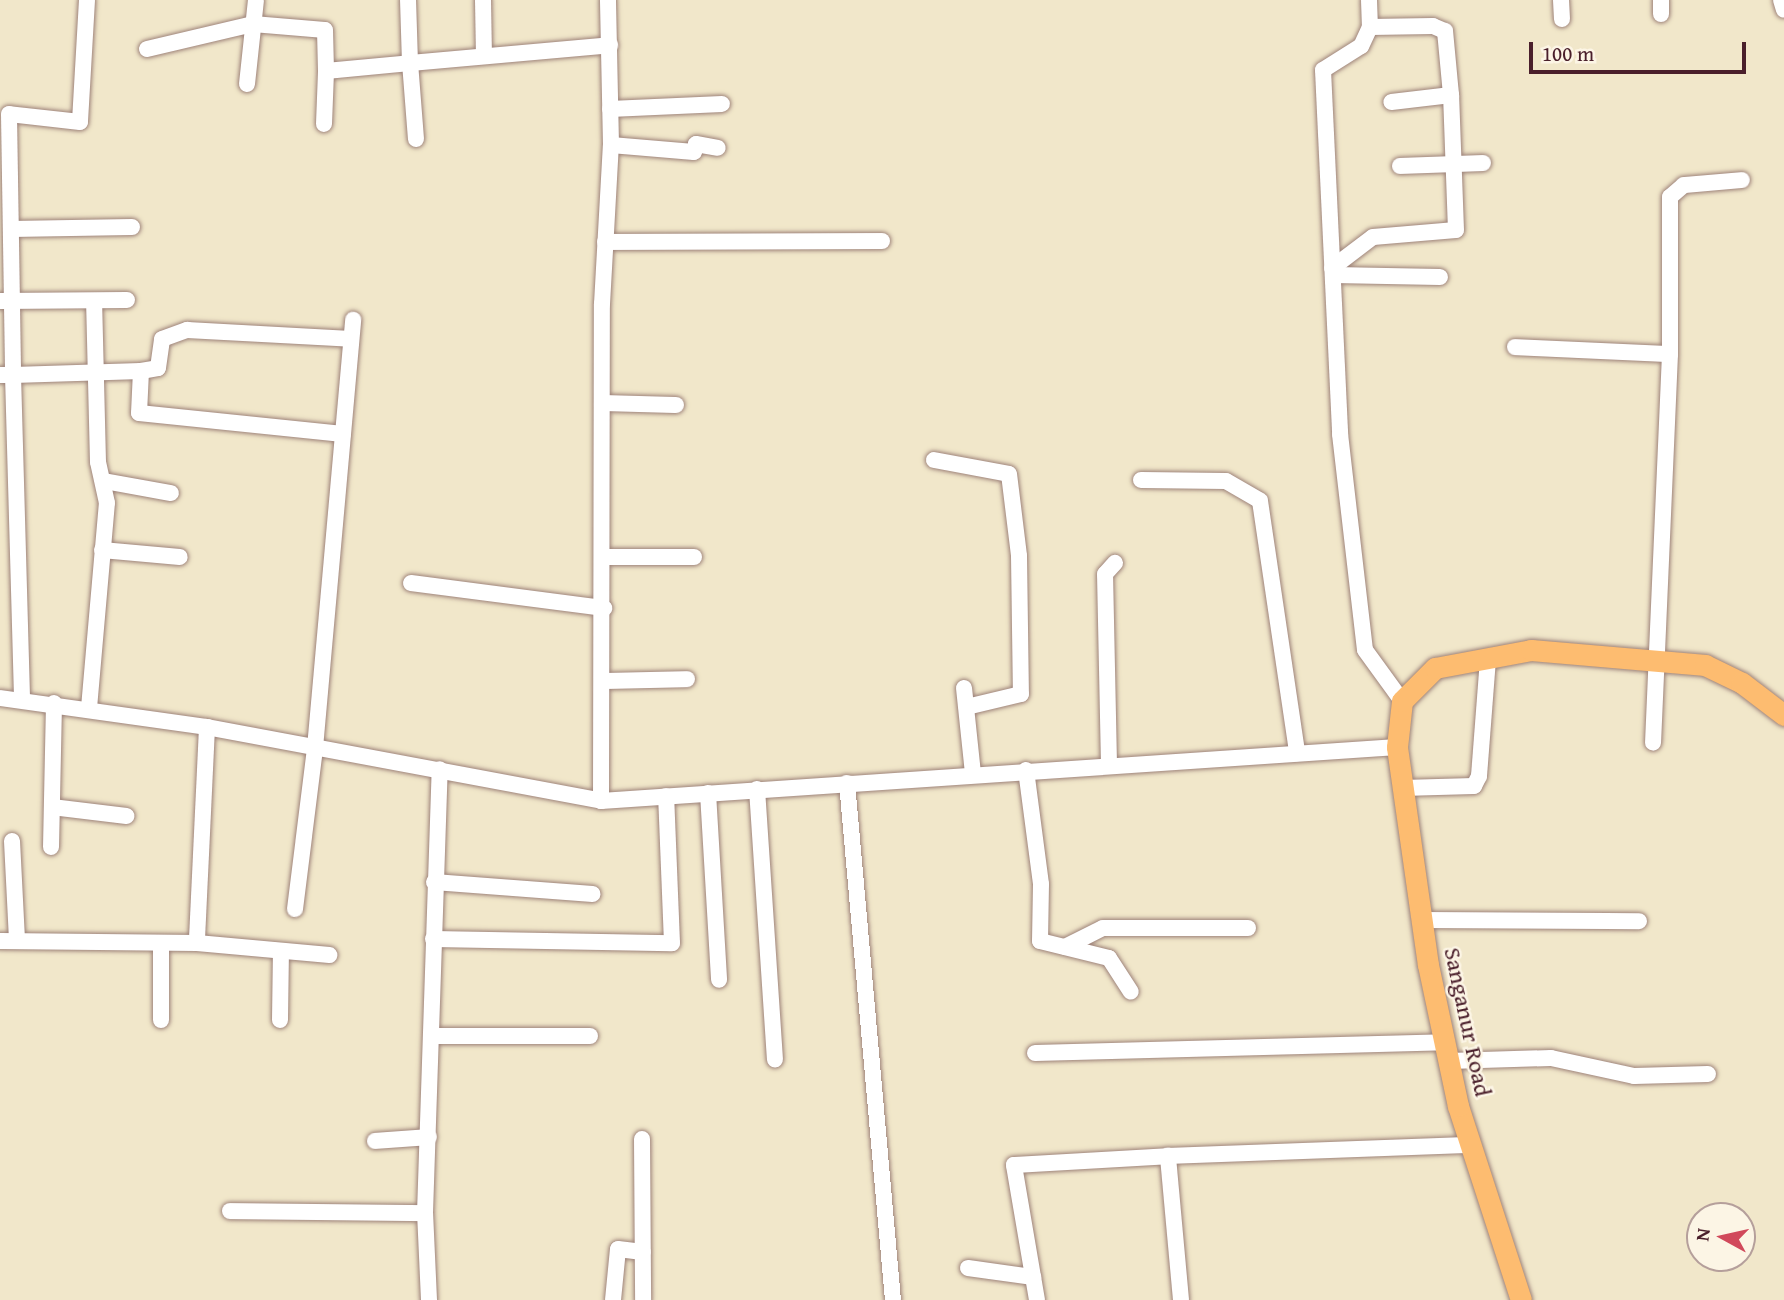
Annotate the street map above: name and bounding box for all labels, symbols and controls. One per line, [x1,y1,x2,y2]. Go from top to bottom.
scale bar [1532,28,1749,72]
text: 100 m [1542,38,1594,69]
street label: Sanganur Road [1438,945,1498,1099]
north arrow [1686,1202,1756,1272]
text: N [1687,1226,1717,1243]

